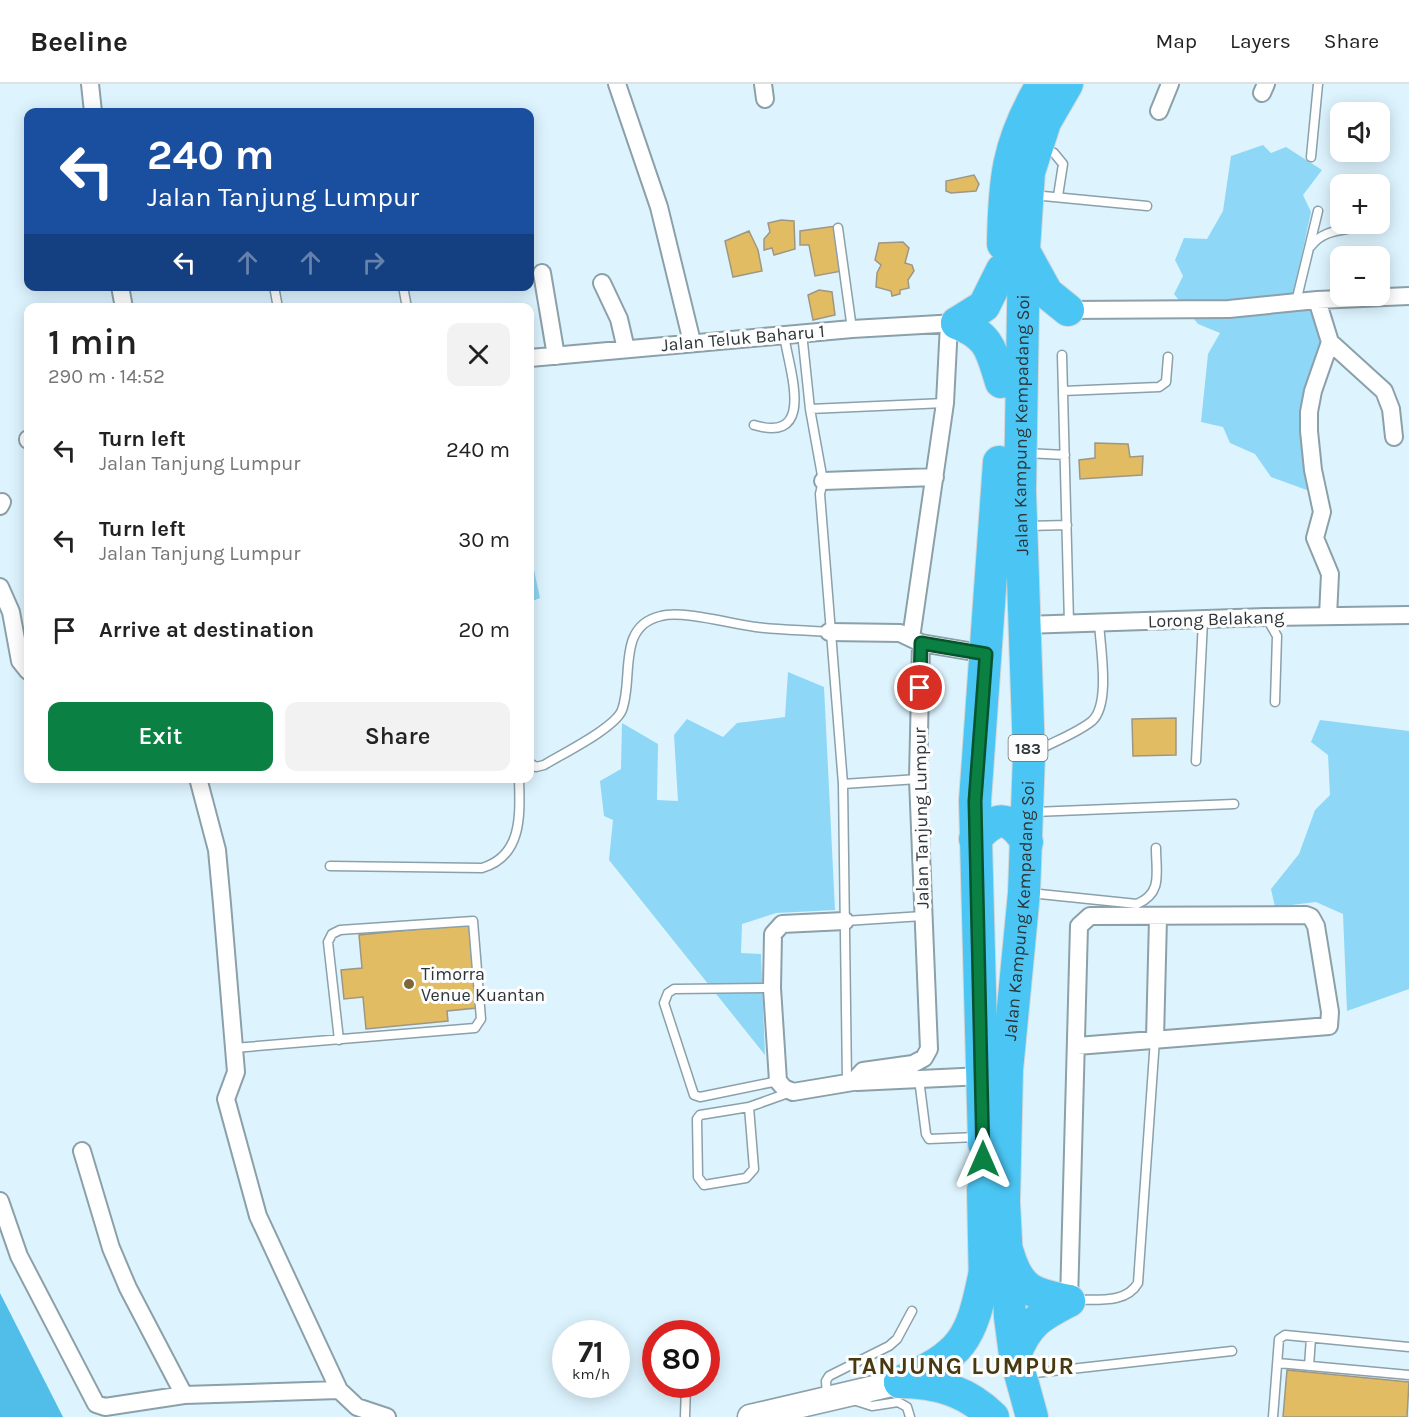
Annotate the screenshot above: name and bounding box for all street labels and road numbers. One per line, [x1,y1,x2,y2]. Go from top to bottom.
street label: Jalan Kampung Kempadang Soi [1009,294,1034,556]
street label: Jalan Teluk Baharu 1 [660,320,826,356]
street label: Lorong Belakang [1147,606,1285,632]
street label: Jalan Tanjung Lumpur [908,727,934,909]
road number: 183 [1008,735,1048,761]
street label: Jalan Kampung Kempadang Soi [999,780,1039,1042]

